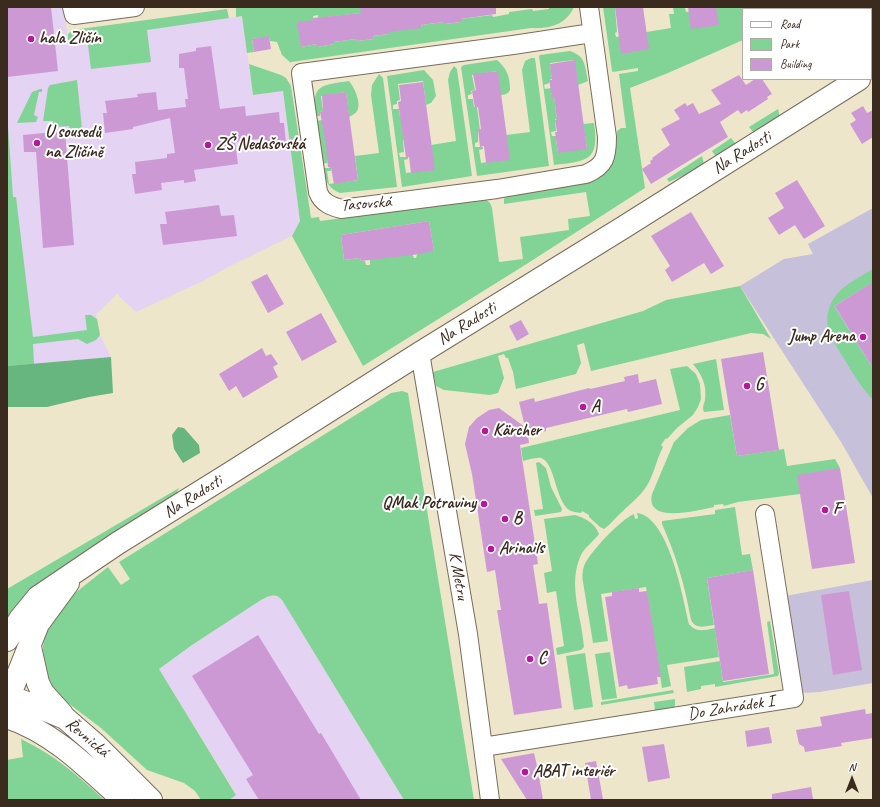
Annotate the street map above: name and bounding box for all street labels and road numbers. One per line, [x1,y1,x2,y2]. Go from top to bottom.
street label: Na Radosti [709,127,775,179]
street label: Tasovská [340,192,392,216]
street label: Na Radosti [434,298,500,350]
street label: Na Radosti [160,471,226,523]
street label: K Metru [444,550,472,602]
street label: Do Zahrádek I [687,691,775,725]
street label: Řevnická [61,714,113,762]

